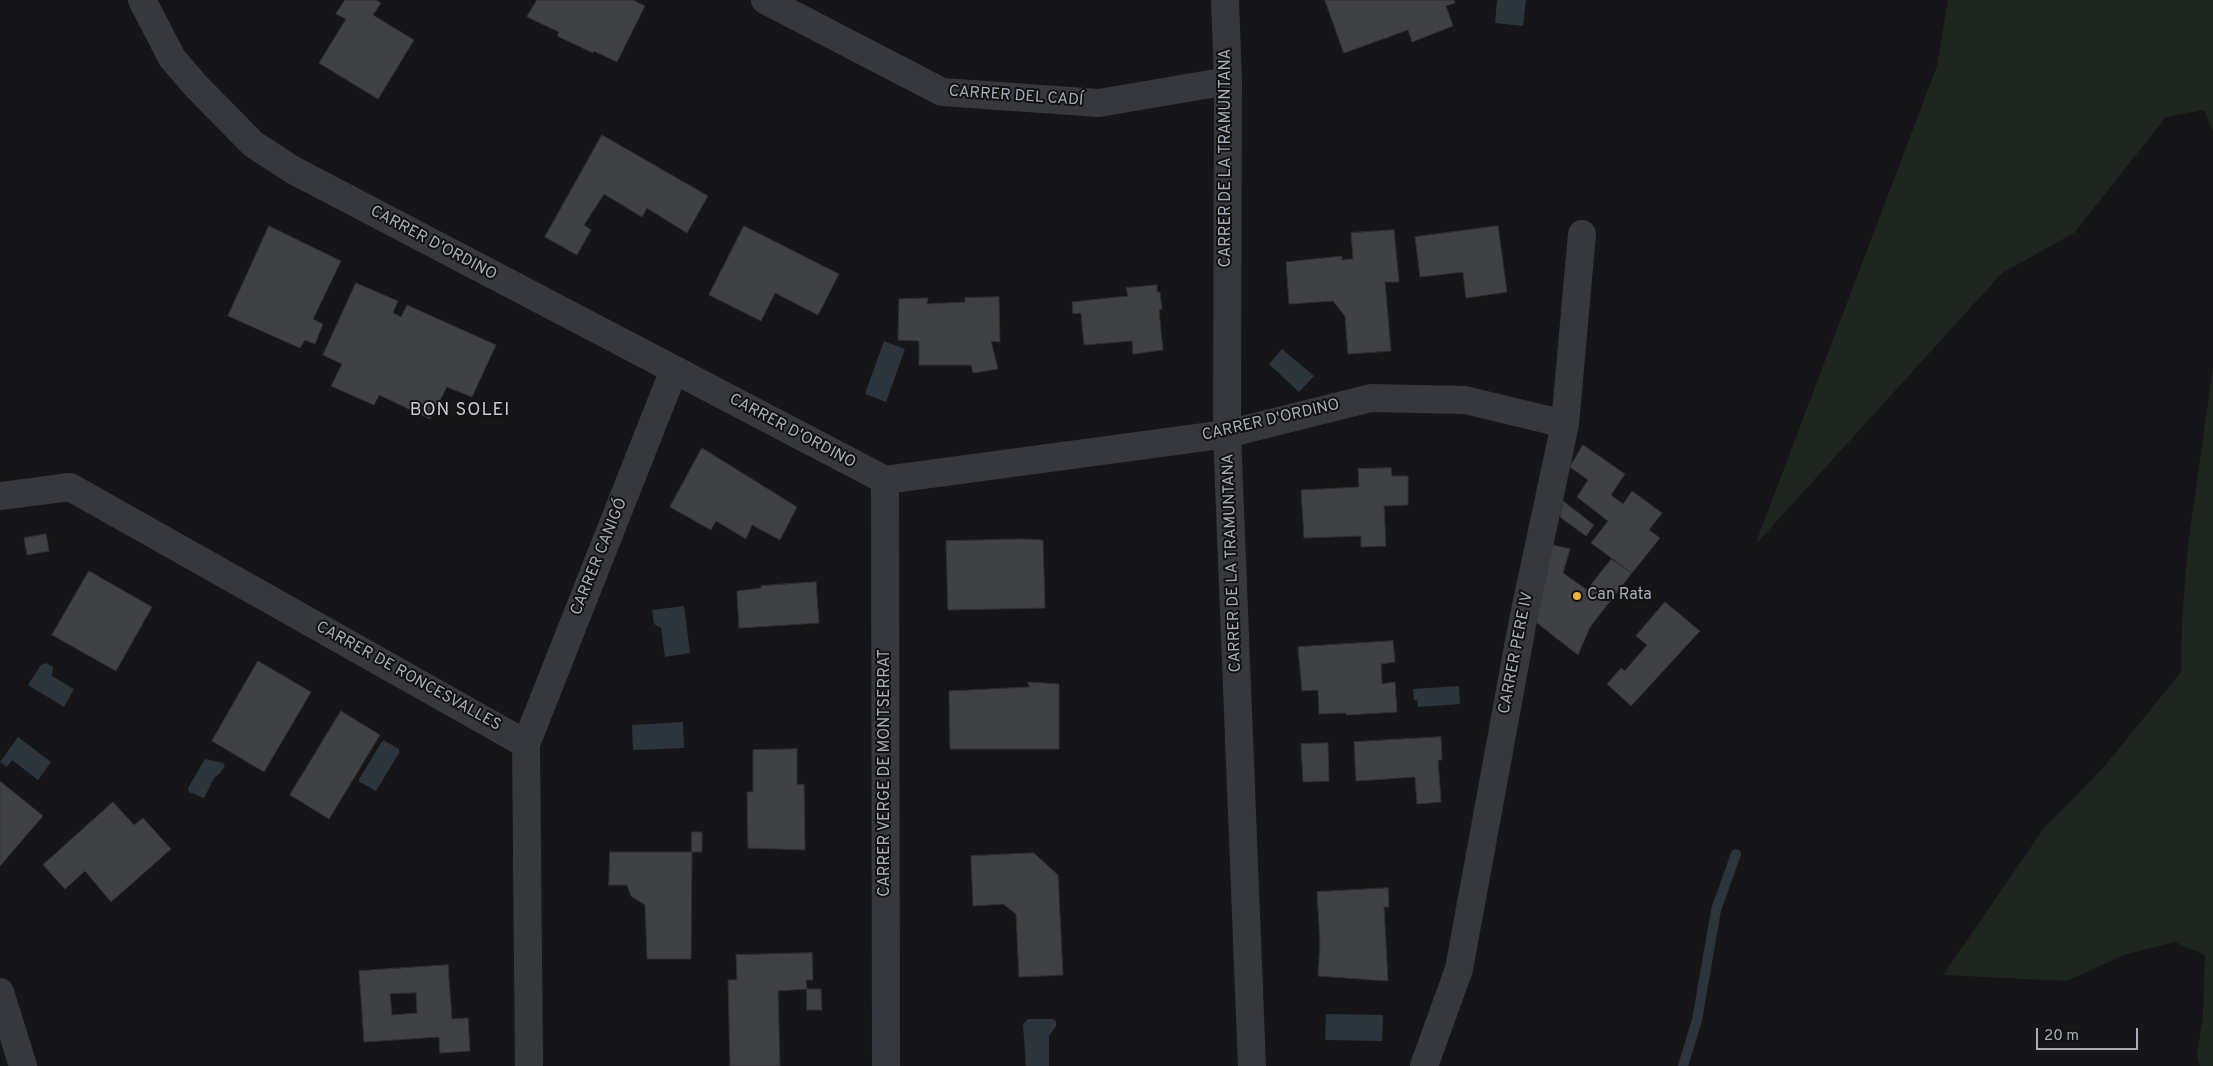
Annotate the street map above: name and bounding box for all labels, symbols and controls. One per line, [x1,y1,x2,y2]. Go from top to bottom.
street label: CARRER DE LA TRAMUNTANA [1217,49,1237,267]
street label: CARRER DEL CADÍ [948,83,1084,111]
street label: CARRER D'ORDINO [366,203,500,285]
street label: CARRER D'ORDINO [725,391,859,473]
street label: CARRER D'ORDINO [1200,396,1342,446]
district label: BON SOLEI [409,400,511,422]
street label: CARRER DE LA TRAMUNTANA [1220,453,1246,673]
street label: CARRER CANIGÓ [568,496,632,618]
place label: Can Rata [1587,586,1652,606]
street label: CARRER PERE IV [1496,590,1538,716]
marker: Can Rata [1571,590,1583,602]
street label: CARRER DE RONCESVALLES [312,618,504,736]
street label: CARRER VERGE DE MONTSERRAT [876,649,896,897]
scale bar [2038,1018,2140,1050]
text: 20 m [2044,1027,2079,1046]

